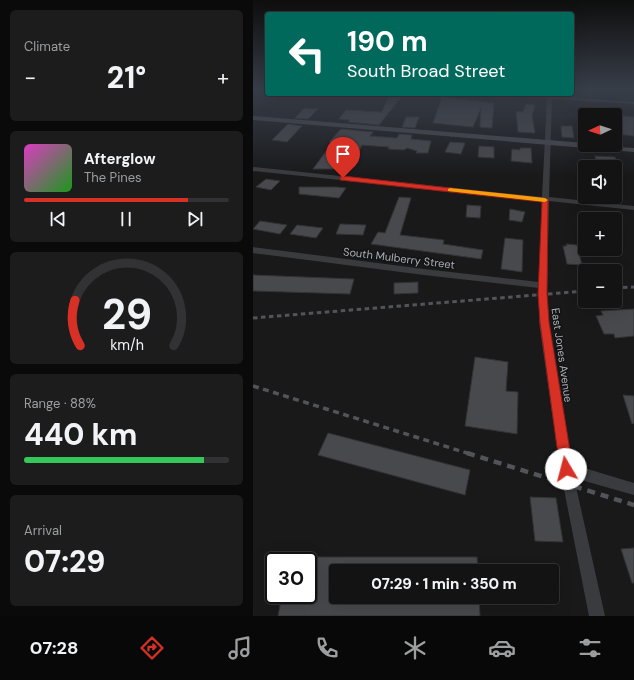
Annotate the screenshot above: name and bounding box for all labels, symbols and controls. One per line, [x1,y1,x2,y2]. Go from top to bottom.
text: 190 m [347,23,428,60]
icon: left [281,28,333,80]
text: Climate [24,38,70,55]
text: 21° [107,58,146,97]
text: South Broad Street [347,59,505,83]
text: − [24,63,36,92]
text: + [217,63,229,92]
north arrow [578,108,622,152]
map controls [578,108,622,308]
pin [326,137,360,178]
icon: arrive [332,143,354,165]
text: Afterglow [84,149,156,169]
button: sound [578,160,622,204]
text: The Pines [84,169,142,186]
icon: previous [47,208,69,230]
icon: pause [115,208,137,230]
icon: next [184,208,206,230]
button: + [578,212,622,256]
street label: South Mulberry Street [342,244,456,272]
button: − [578,264,622,308]
text: 29 [101,288,152,342]
street label: East Jones Avenue [548,307,576,403]
text: km/h [110,336,143,354]
text: Range · 88% [24,395,96,412]
text: 440 km [24,415,137,454]
position arrow [545,448,587,490]
text: Arrival [24,522,62,539]
text: 07:29 [24,542,105,581]
speed limit sign: 30 [265,552,317,604]
text: 07:29 · 1 min · 350 m [371,574,517,594]
icon: directions [138,634,166,662]
icon: music [226,634,254,662]
icon: phone [313,634,341,662]
icon: climate [401,634,429,662]
icon: car [488,634,516,662]
icon: filters [576,634,604,662]
text: 07:28 [30,636,78,660]

